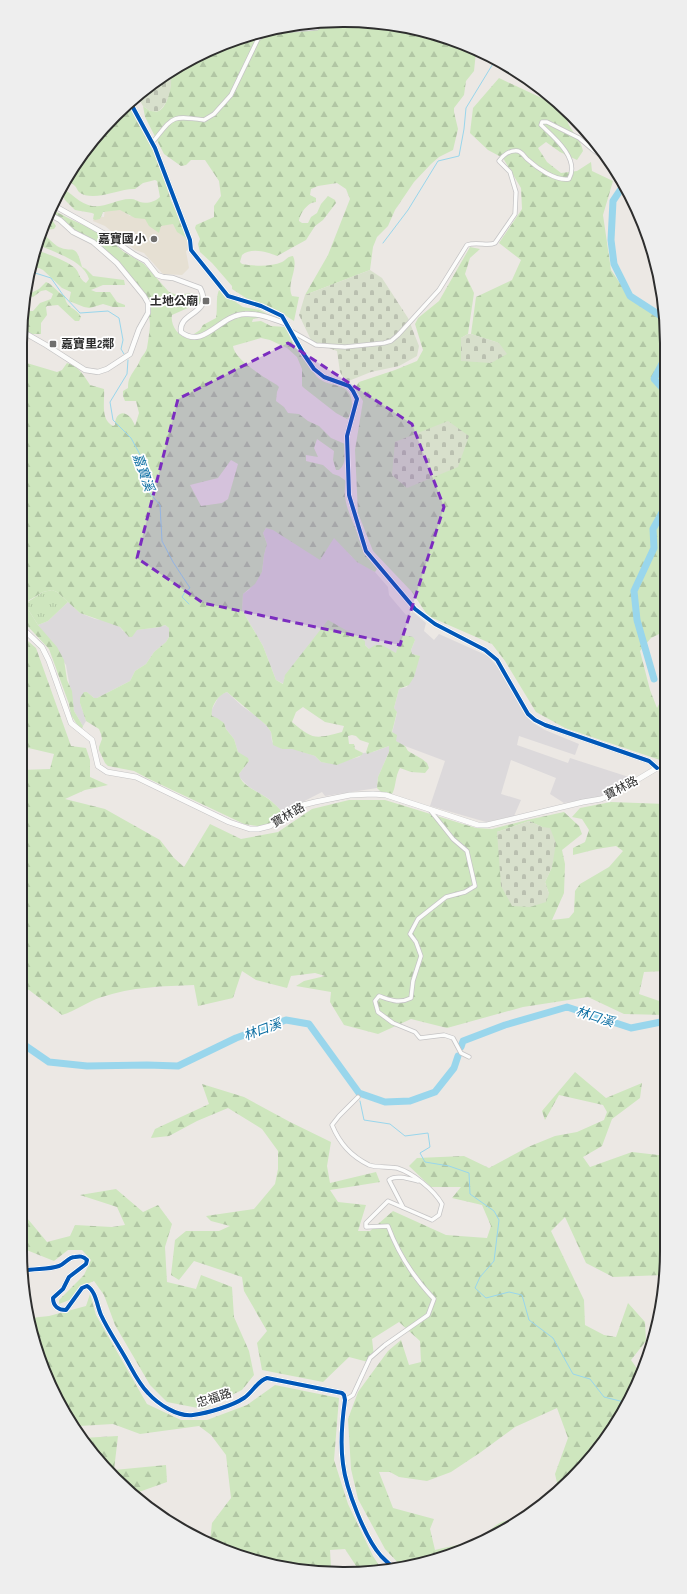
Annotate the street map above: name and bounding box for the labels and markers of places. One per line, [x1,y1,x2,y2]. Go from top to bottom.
place label: 嘉寶國小 [98,232,146,247]
marker: 嘉寶國小 [149,234,159,244]
place label: 土地公廟 [150,294,198,309]
marker: 土地公廟 [201,296,211,306]
place label: 嘉寶里2鄰 [61,337,114,352]
marker: 嘉寶里2鄰 [48,339,58,349]

